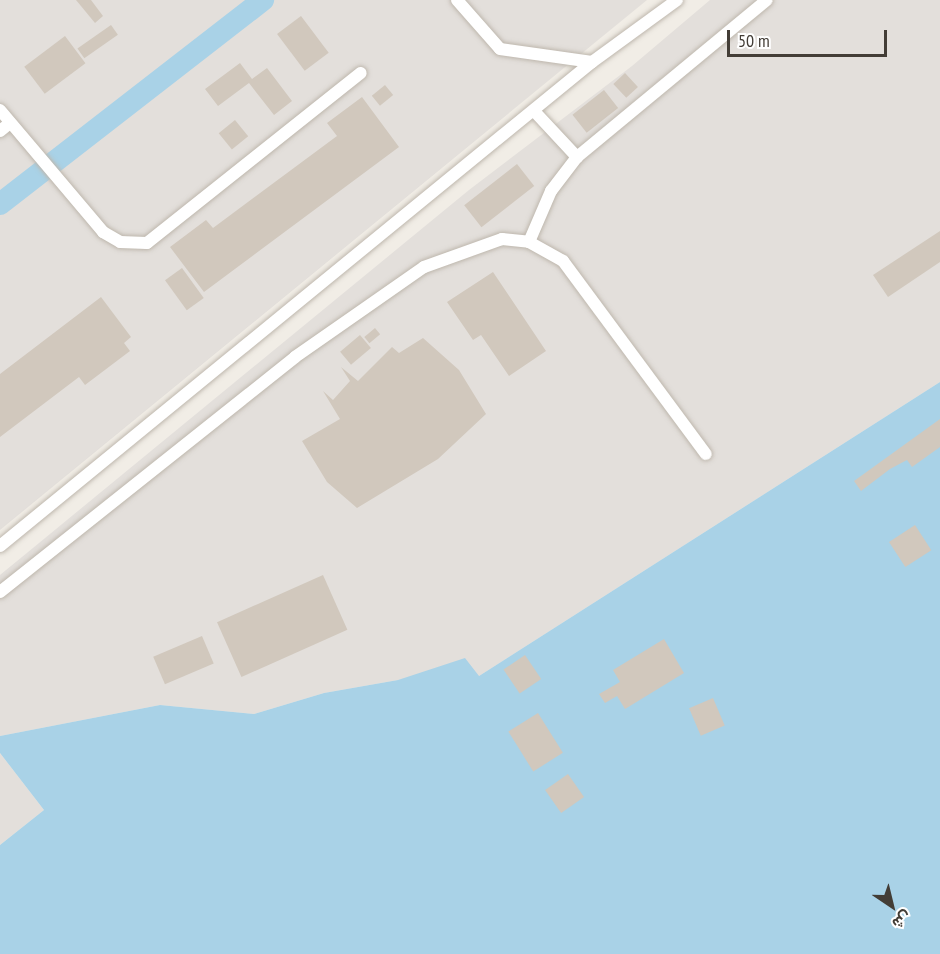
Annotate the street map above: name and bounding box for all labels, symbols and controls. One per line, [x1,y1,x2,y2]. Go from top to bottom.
scale bar [730,18,890,56]
text: 50 m [738,29,770,52]
north arrow [862,876,922,936]
text: ش [889,907,916,934]

